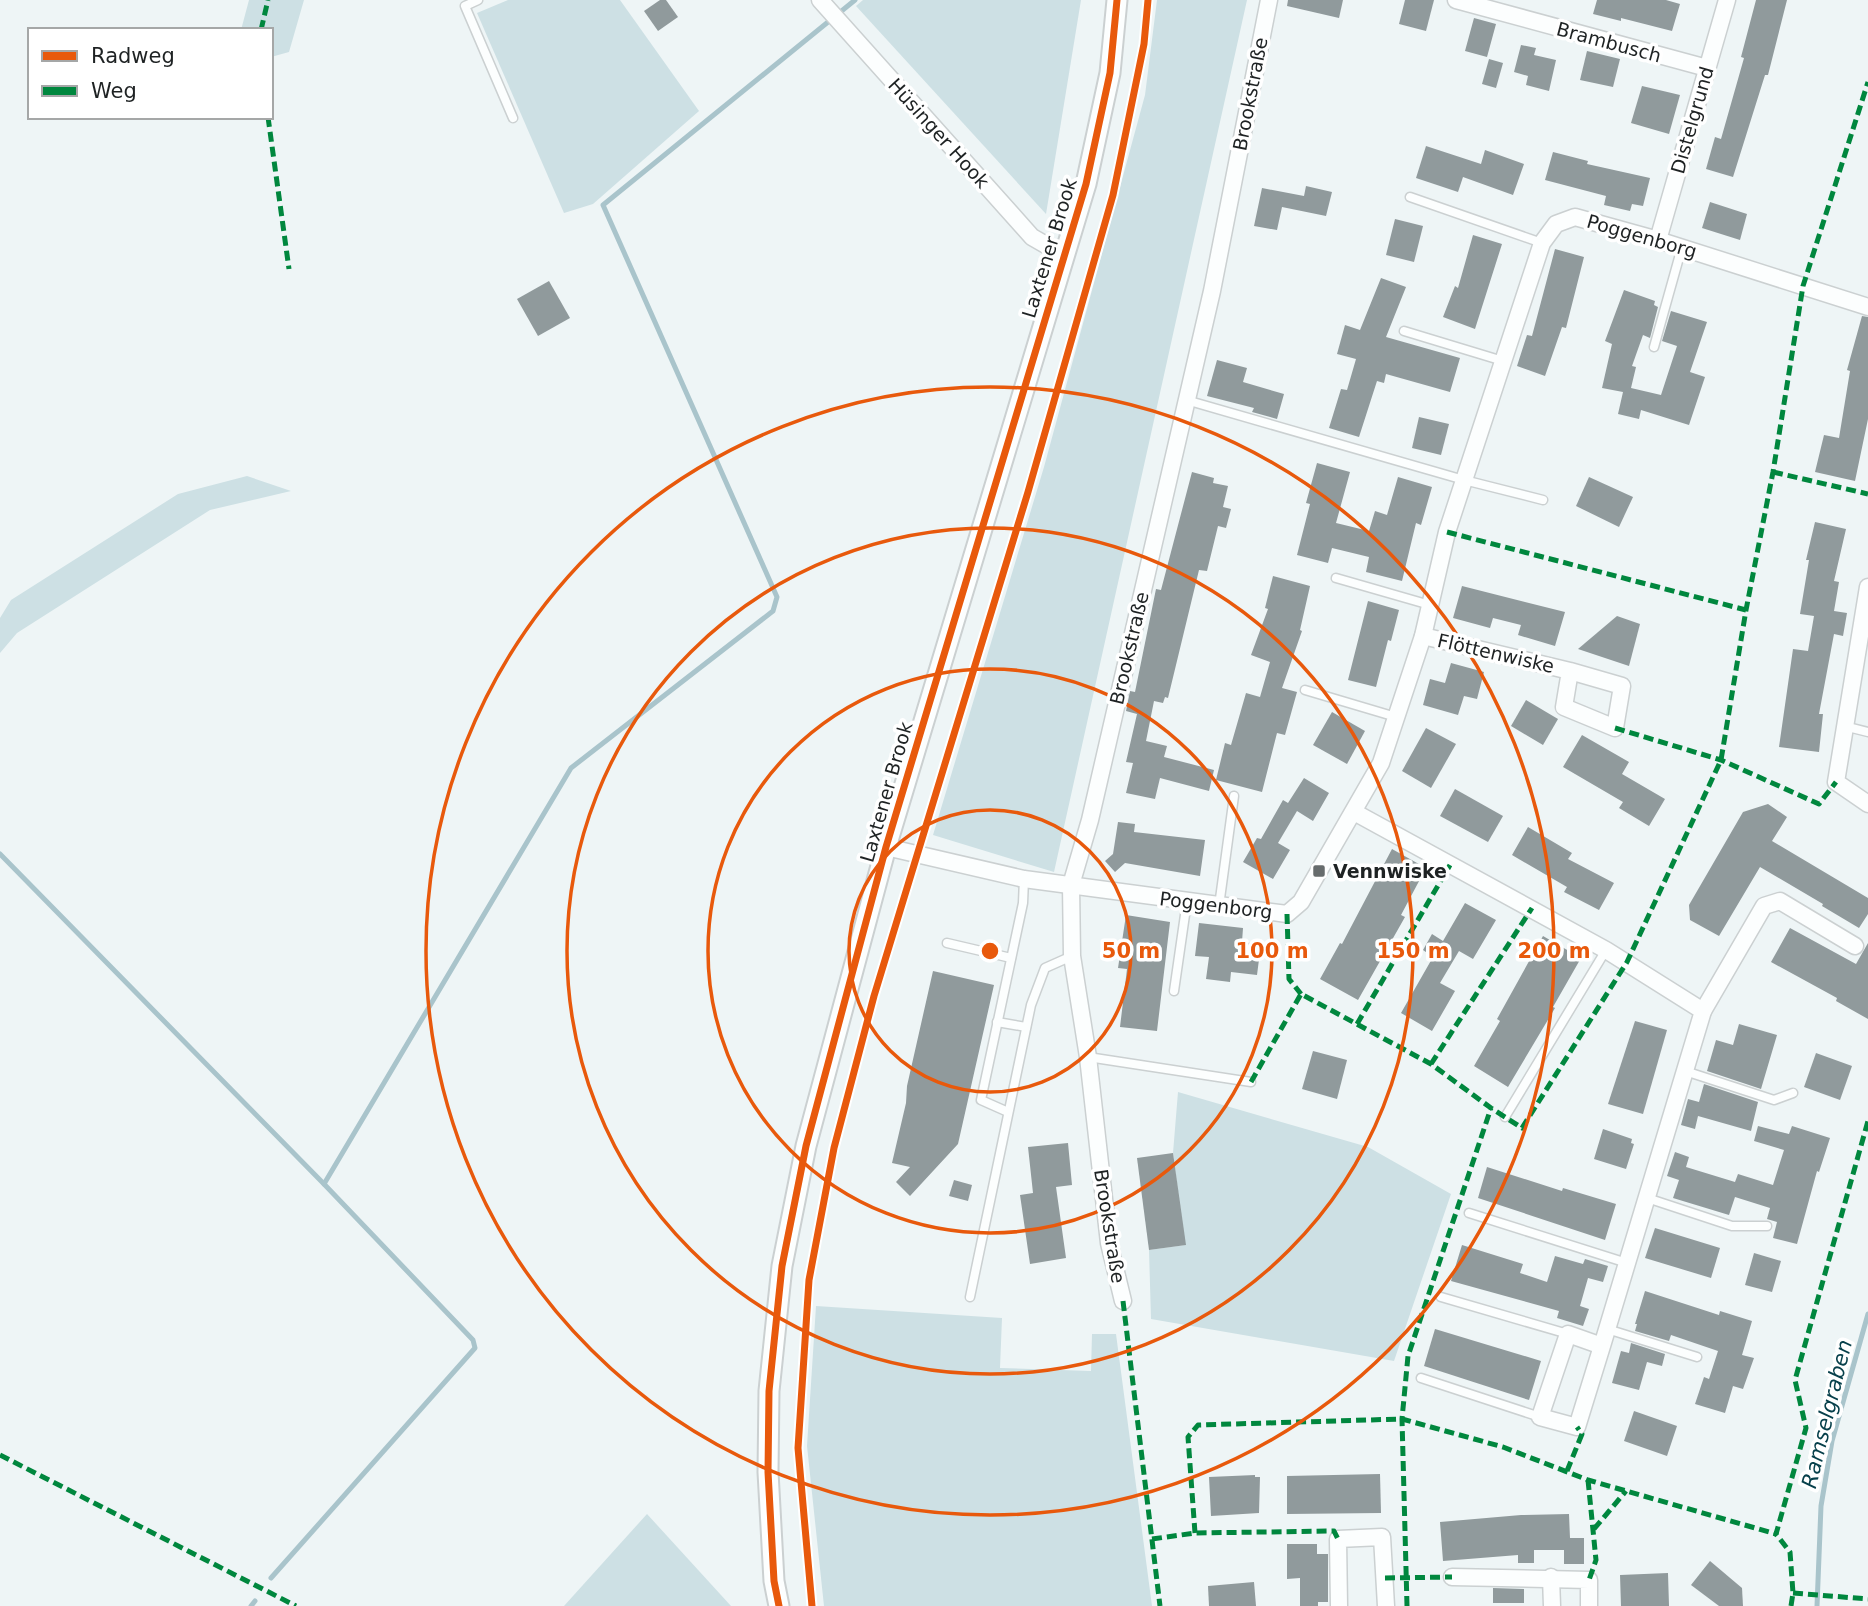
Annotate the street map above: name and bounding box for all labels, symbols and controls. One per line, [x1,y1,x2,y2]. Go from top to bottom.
street label: Brambusch [1554,17,1664,67]
legend [28,28,273,119]
street label: Brookstraße [1228,35,1272,153]
text: Radweg [91,44,175,68]
street label: Distelgrund [1666,64,1718,176]
street label: Hüsinger Hook [884,74,994,192]
text: Weg [91,79,137,103]
street label: Laxtener Brook [1017,176,1081,320]
street label: Poggenborg [1584,210,1700,262]
street label: Brookstraße [1105,589,1153,707]
street label: Flöttenwiske [1435,629,1557,677]
street label: Laxtener Brook [855,719,917,865]
place label: Vennwiske [1333,860,1447,882]
marker: Vennwiske [1311,863,1327,879]
street label: Poggenborg [1158,887,1274,923]
centre of rings [978,939,1002,963]
text: 50 m [1102,939,1160,963]
text: 100 m [1235,939,1309,963]
text: 150 m [1376,939,1450,963]
text: 200 m [1517,939,1591,963]
street label: Brookstraße [1090,1167,1130,1285]
water label: Ramselgraben [1797,1337,1857,1491]

